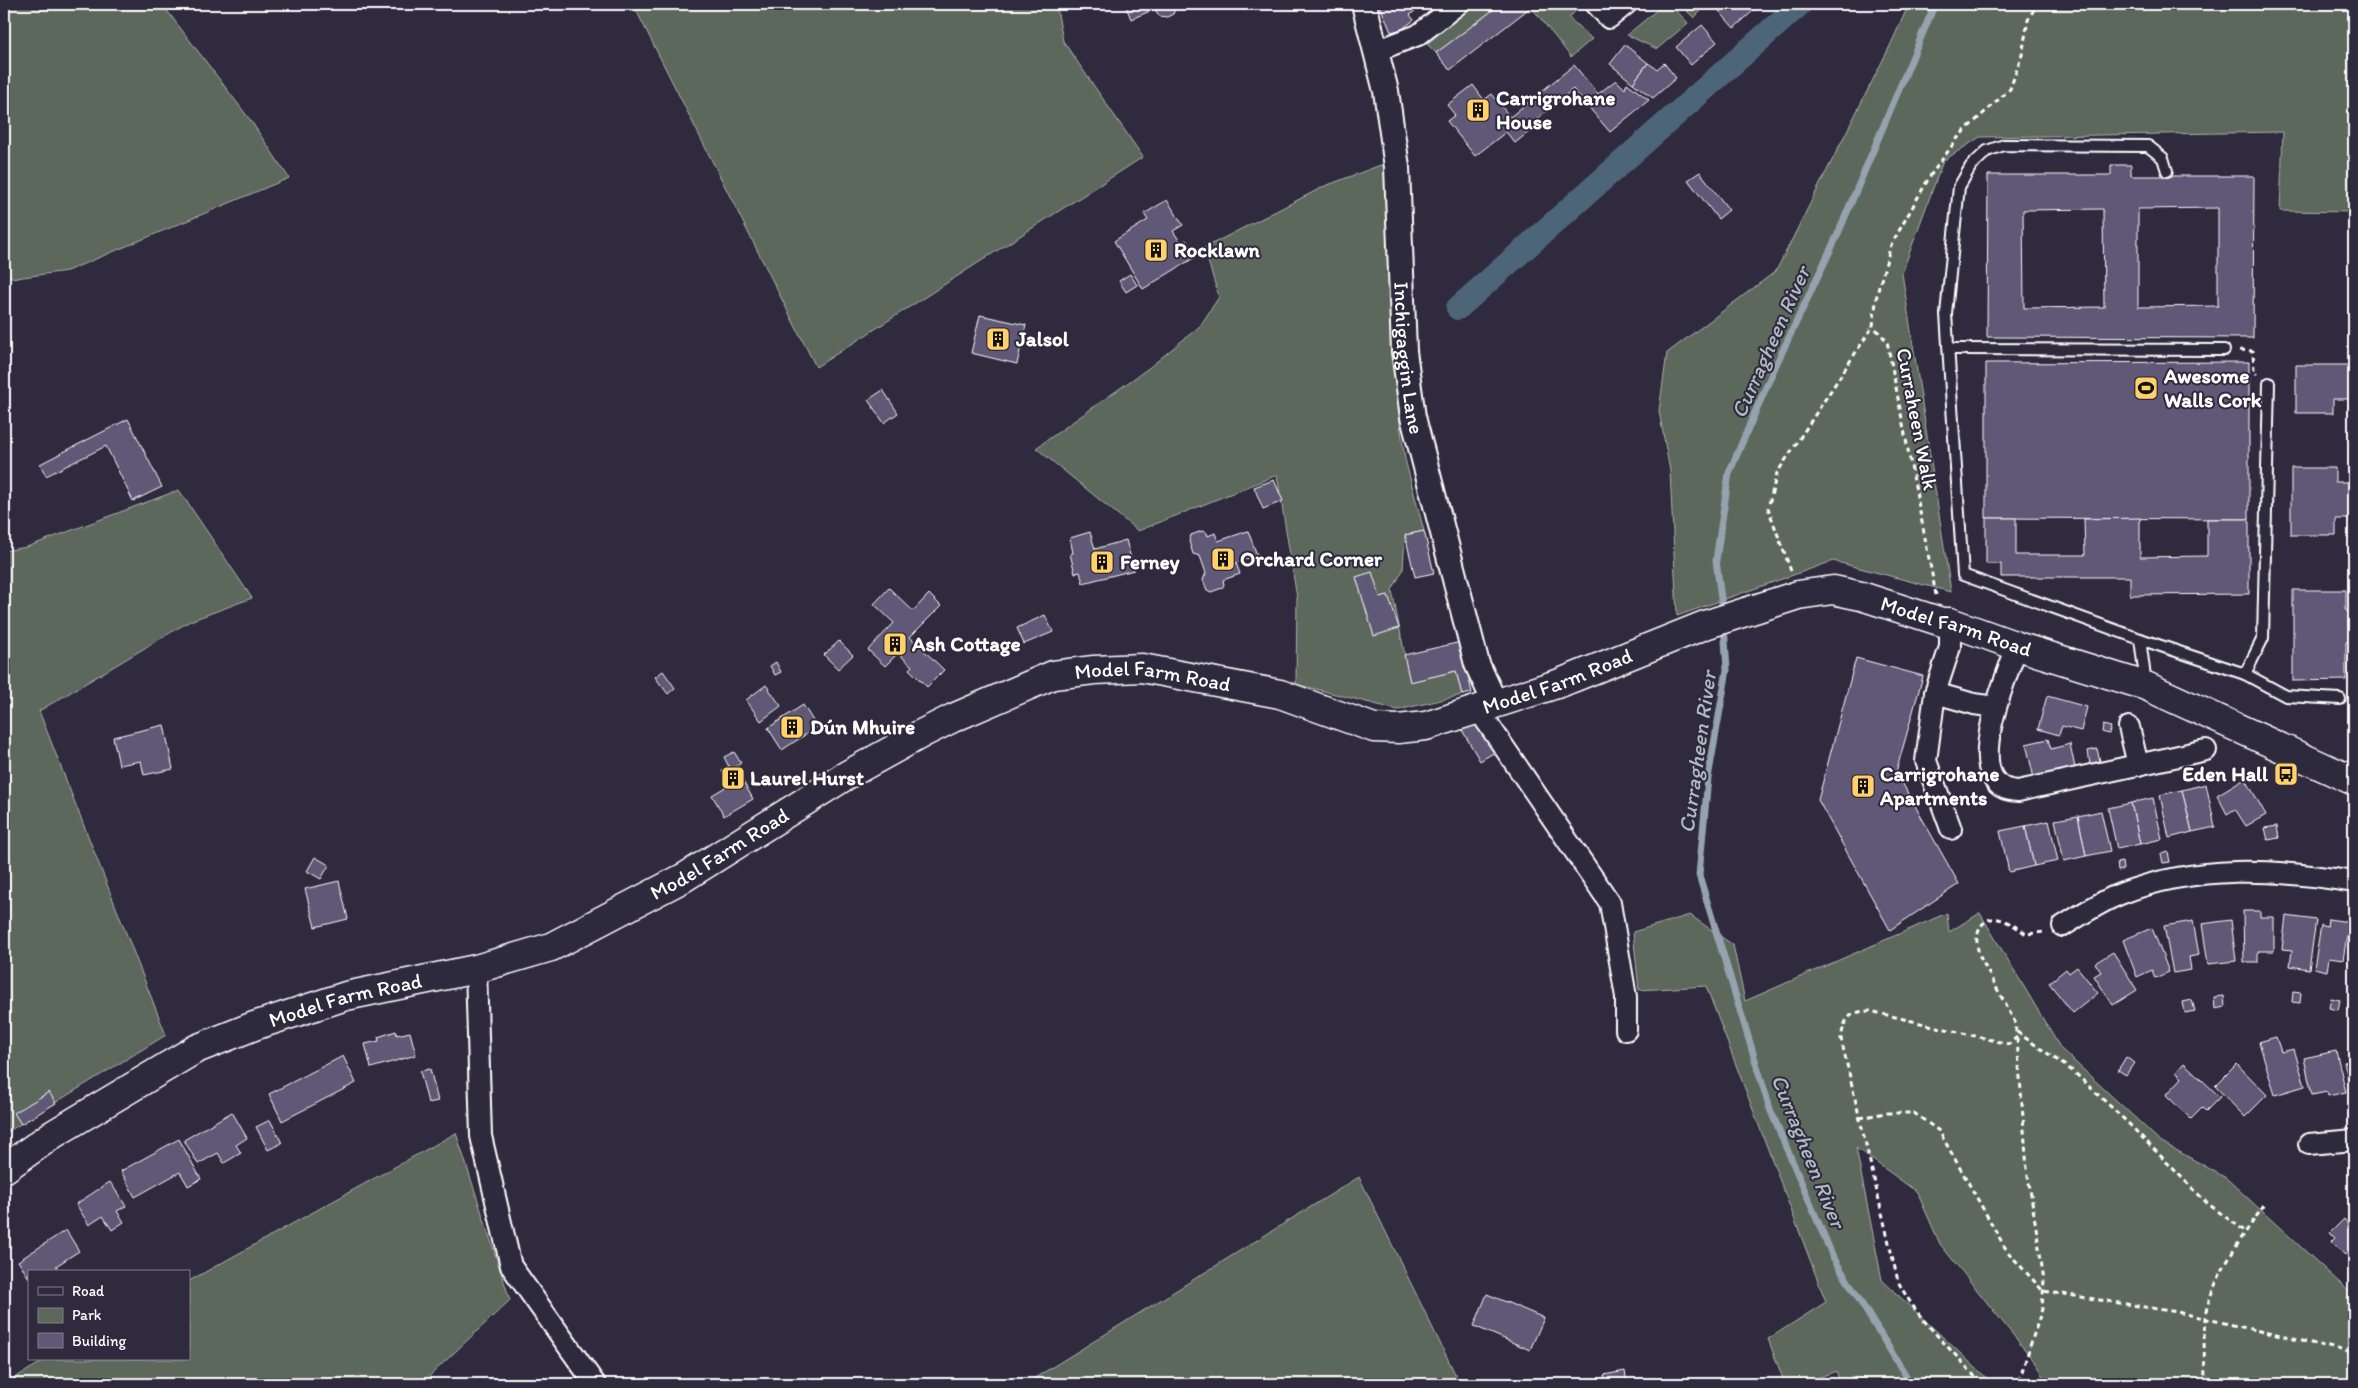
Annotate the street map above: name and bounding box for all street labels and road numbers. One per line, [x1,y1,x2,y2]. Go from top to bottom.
street label: Inchigaggin Lane [1389,281,1430,437]
street label: Curraheen Walk [1891,346,1944,492]
street label: Model Farm Road [1878,590,2035,662]
street label: Model Farm Road [1479,642,1636,719]
street label: Model Farm Road [1073,655,1233,696]
street label: Model Farm Road [646,802,793,905]
street label: Model Farm Road [266,968,424,1032]

